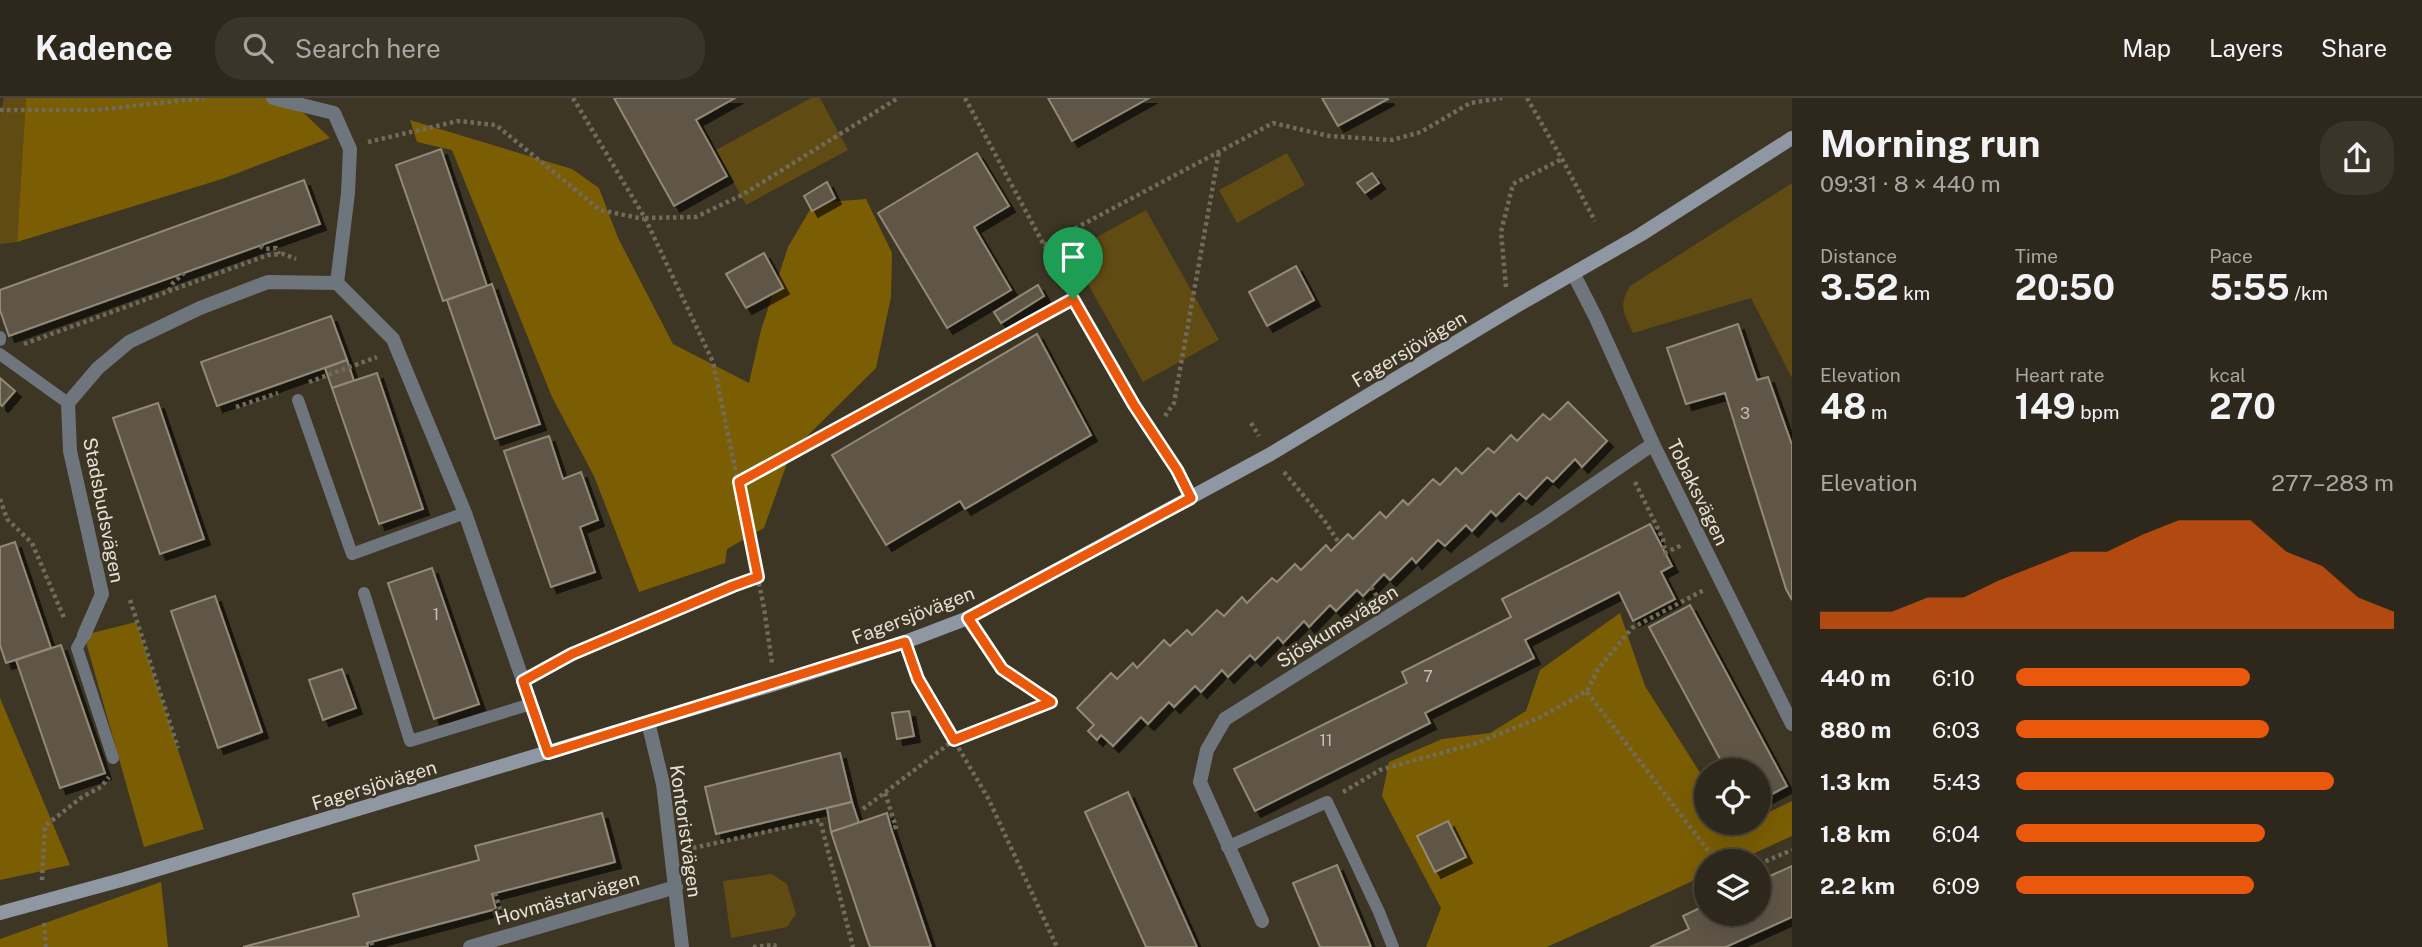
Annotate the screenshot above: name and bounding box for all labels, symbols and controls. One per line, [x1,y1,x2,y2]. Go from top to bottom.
search box [215,17,705,80]
text: Kadence [35,29,173,67]
icon: search [239,29,277,67]
text: Search here [295,33,441,64]
text: Map [2122,34,2171,62]
text: Layers [2209,34,2283,62]
text: Share [2321,34,2387,62]
text: Morning run [1820,121,2041,166]
button: share [2320,121,2394,195]
text: 09:31 · 8 × 440 m [1820,170,2001,197]
pin [1043,227,1103,299]
icon: arrive [1054,238,1092,276]
text: Distance [1820,245,1897,267]
text: Time [2015,245,2058,267]
text: Pace [2209,245,2253,267]
text: 3.52 [1820,267,1899,308]
text: 20:50 [2015,267,2115,308]
text: 5:55 [2209,267,2290,308]
text: km [1899,282,1930,304]
text: /km [2290,282,2328,304]
street label: Fagersjövägen [1348,306,1470,392]
text: Elevation [1820,364,1901,386]
text: Heart rate [2015,364,2104,386]
text: kcal [2209,364,2246,386]
text: 48 [1820,386,1866,427]
text: 149 [2015,386,2076,427]
text: 270 [2209,386,2276,427]
text: m [1866,401,1888,423]
text: bpm [2076,401,2119,423]
house number: 3 [1740,404,1750,423]
street label: Tobaksvägen [1663,435,1733,549]
street label: Stadsbudsvägen [79,436,129,584]
text: Elevation [1820,469,1918,496]
text: 277–283 m [2271,469,2394,496]
street label: Sjöskumsvägen [1272,580,1402,672]
street label: Fagersjövägen [849,582,977,648]
house number: 1 [433,605,439,624]
text: 440 m [1820,664,1891,691]
text: 6:10 [1932,664,1975,691]
house number: 7 [1423,667,1433,686]
text: 880 m [1820,716,1891,743]
text: 6:03 [1932,716,1980,743]
house number: 11 [1319,731,1333,750]
street label: Fagersjövägen [309,756,439,814]
map controls [1694,758,1771,926]
button: locate [1694,758,1771,835]
street label: Kontoristvägen [666,763,706,899]
text: 1.3 km [1820,768,1890,795]
text: 5:43 [1932,768,1981,795]
text: 1.8 km [1820,820,1891,847]
text: 6:04 [1932,820,1980,847]
button: layers [1694,849,1771,926]
street label: Hovmästarvägen [492,867,642,929]
text: 2.2 km [1820,872,1895,899]
text: 6:09 [1932,872,1980,899]

